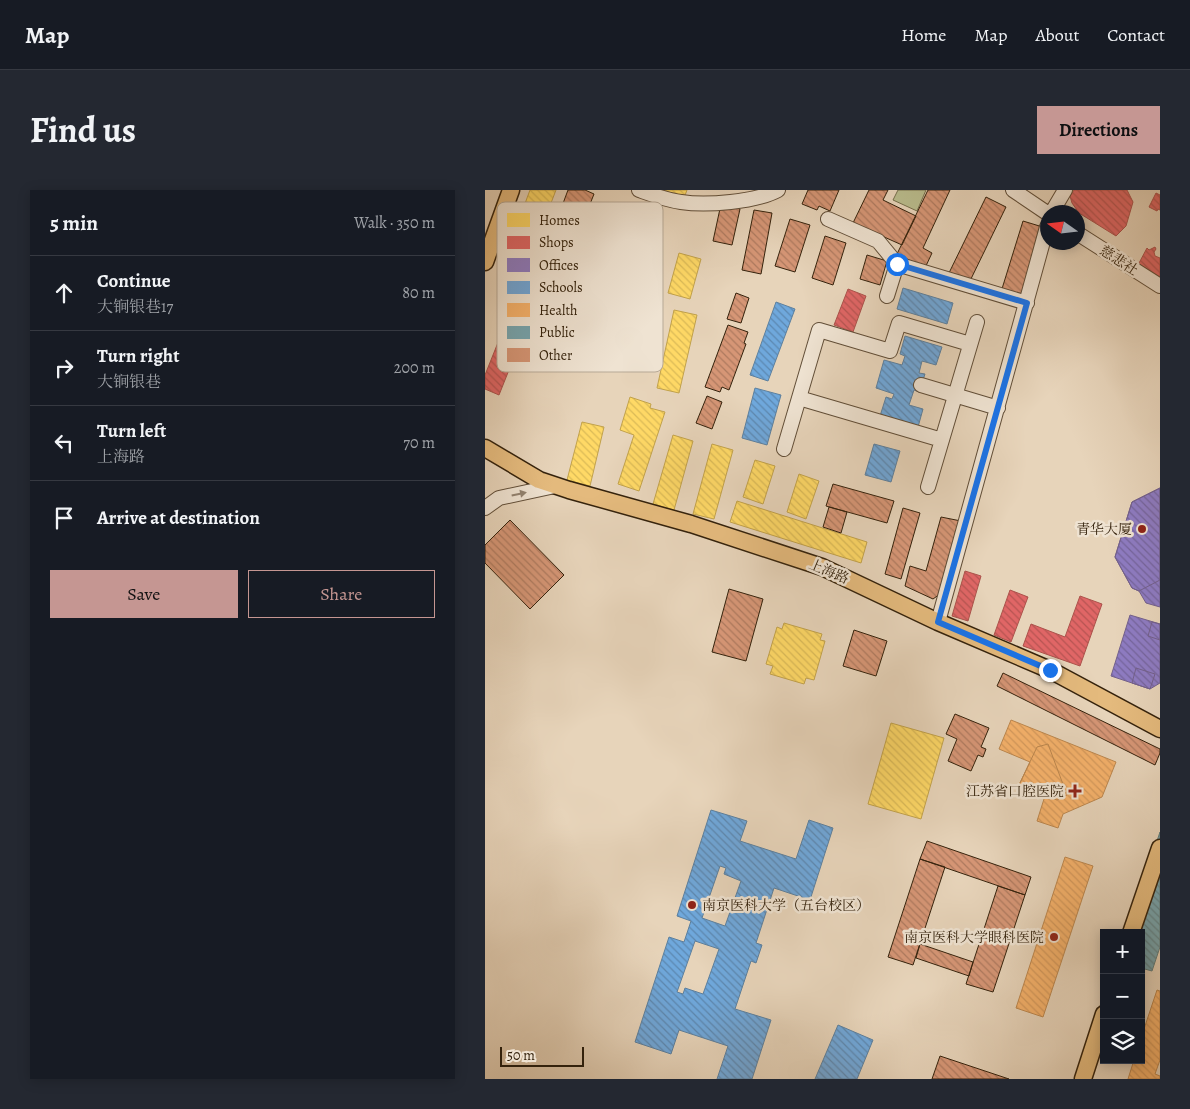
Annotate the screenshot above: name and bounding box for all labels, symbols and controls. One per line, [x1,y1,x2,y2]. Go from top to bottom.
text: Map [25,19,69,51]
text: Home [901,23,946,47]
text: Map [974,23,1007,47]
text: About [1035,23,1079,47]
text: Contact [1107,23,1165,47]
text: Find us [30,106,136,154]
button: Directions [1037,106,1160,154]
legend [497,202,663,372]
north arrow [1040,205,1085,250]
text: 5 min [50,209,98,237]
text: Homes [539,211,580,230]
text: Walk · 350 m [354,212,435,234]
text: Shops [539,233,574,252]
street label: 慈悲社 [1096,241,1142,280]
route start [886,253,909,276]
text: Offices [539,256,579,275]
text: Continue [97,268,171,294]
text: Schools [539,278,583,297]
icon: ahead [50,279,78,307]
text: 80 m [402,282,435,304]
text: 大锏银巷17 [97,296,173,318]
text: Health [539,301,578,320]
text: Public [539,323,575,342]
text: Turn right [97,343,179,369]
text: Other [539,346,573,365]
icon: right [50,354,78,382]
text: 200 m [394,357,435,379]
text: 大锏银巷 [97,371,161,393]
text: Turn left [97,418,166,444]
icon: left [50,429,78,457]
text: 70 m [403,432,435,454]
text: 上海路 [97,446,145,468]
one-way arrow [511,489,527,497]
icon: arrive [50,504,78,532]
text: Arrive at destination [97,505,260,531]
place label: 青华大厦 [1076,520,1132,539]
marker: 青华大厦 [1136,523,1148,535]
street label: 上海路 [806,555,852,588]
button: Save [50,570,238,618]
button: Share [248,570,435,618]
route end [1039,659,1062,682]
place label: 江苏省口腔医院 [966,782,1064,801]
marker: 江苏省口腔医院 [1068,784,1082,798]
place label: 南京医科大学（五台校区） [702,896,870,915]
marker: 南京医科大学（五台校区） [686,899,698,911]
place label: 南京医科大学眼科医院 [904,928,1044,947]
map controls [1100,929,1145,1064]
button: + [1100,929,1145,974]
marker: 南京医科大学眼科医院 [1048,931,1060,943]
button: − [1100,974,1145,1019]
button: layers [1100,1019,1145,1064]
scale bar [500,1044,584,1067]
text: 50 m [507,1046,535,1065]

